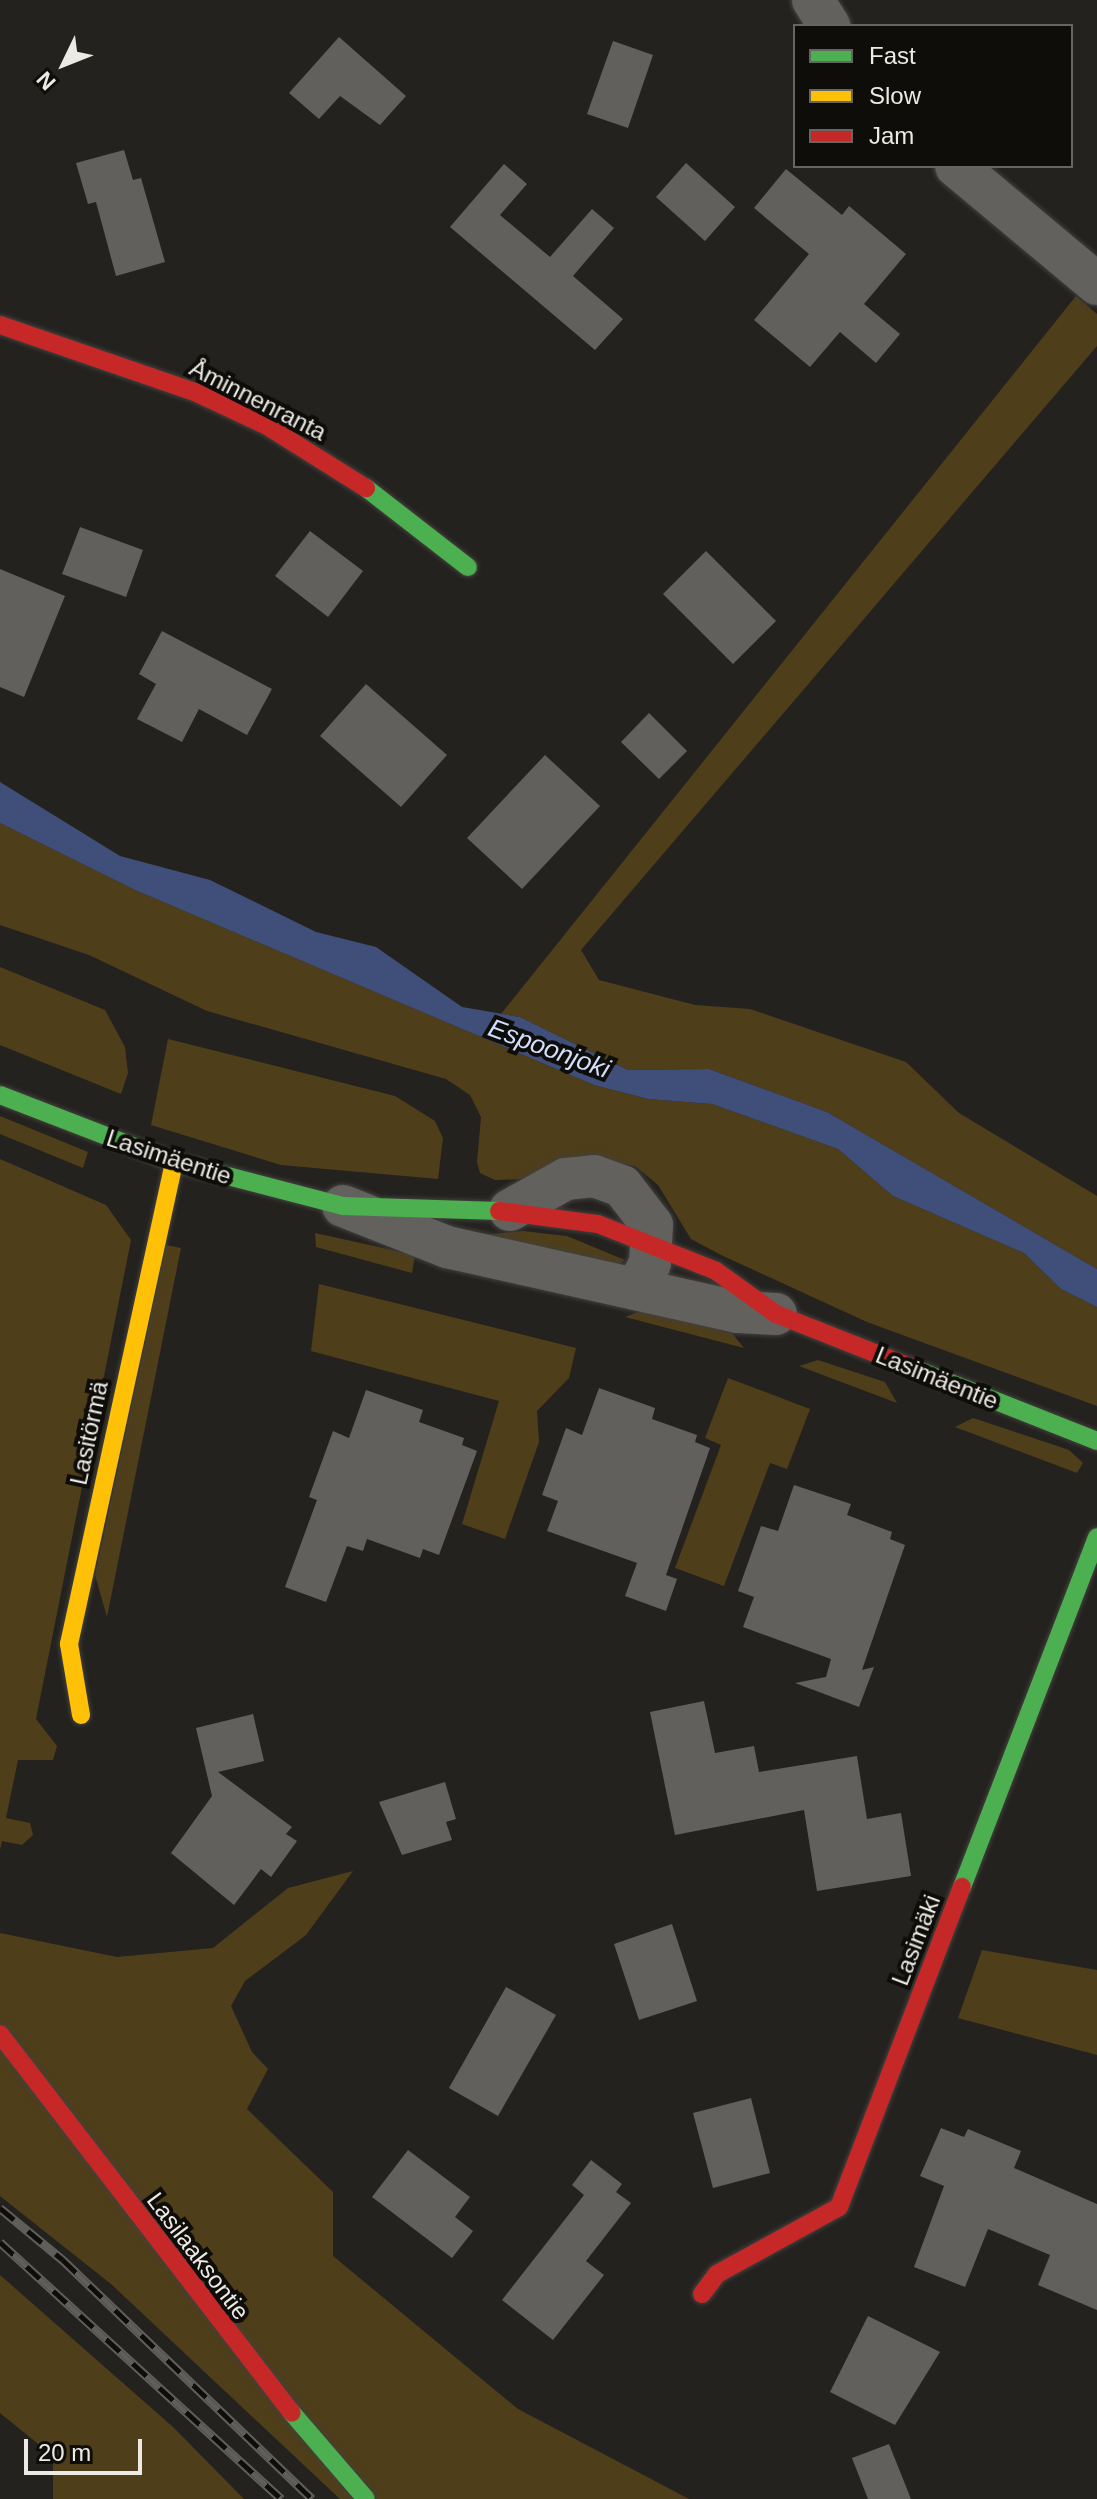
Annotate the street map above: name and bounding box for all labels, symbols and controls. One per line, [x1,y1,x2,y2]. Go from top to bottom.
north arrow [24,24,104,104]
legend [793,24,1073,168]
text: Fast [869,42,916,69]
text: N [32,66,61,95]
text: Slow [869,82,921,109]
text: Jam [869,122,914,149]
street label: Åminnenranta [185,353,331,447]
water label: Espoonjoki [484,1013,614,1085]
street label: Lasimäentie [103,1123,235,1191]
street label: Lasimäentie [872,1340,1002,1416]
street label: Lasitörmä [64,1378,114,1488]
street label: Lasimäki [886,1891,946,1989]
street label: Lasilaaksontie [141,2187,255,2325]
scale bar [28,2423,146,2473]
text: 20 m [38,2439,91,2466]

